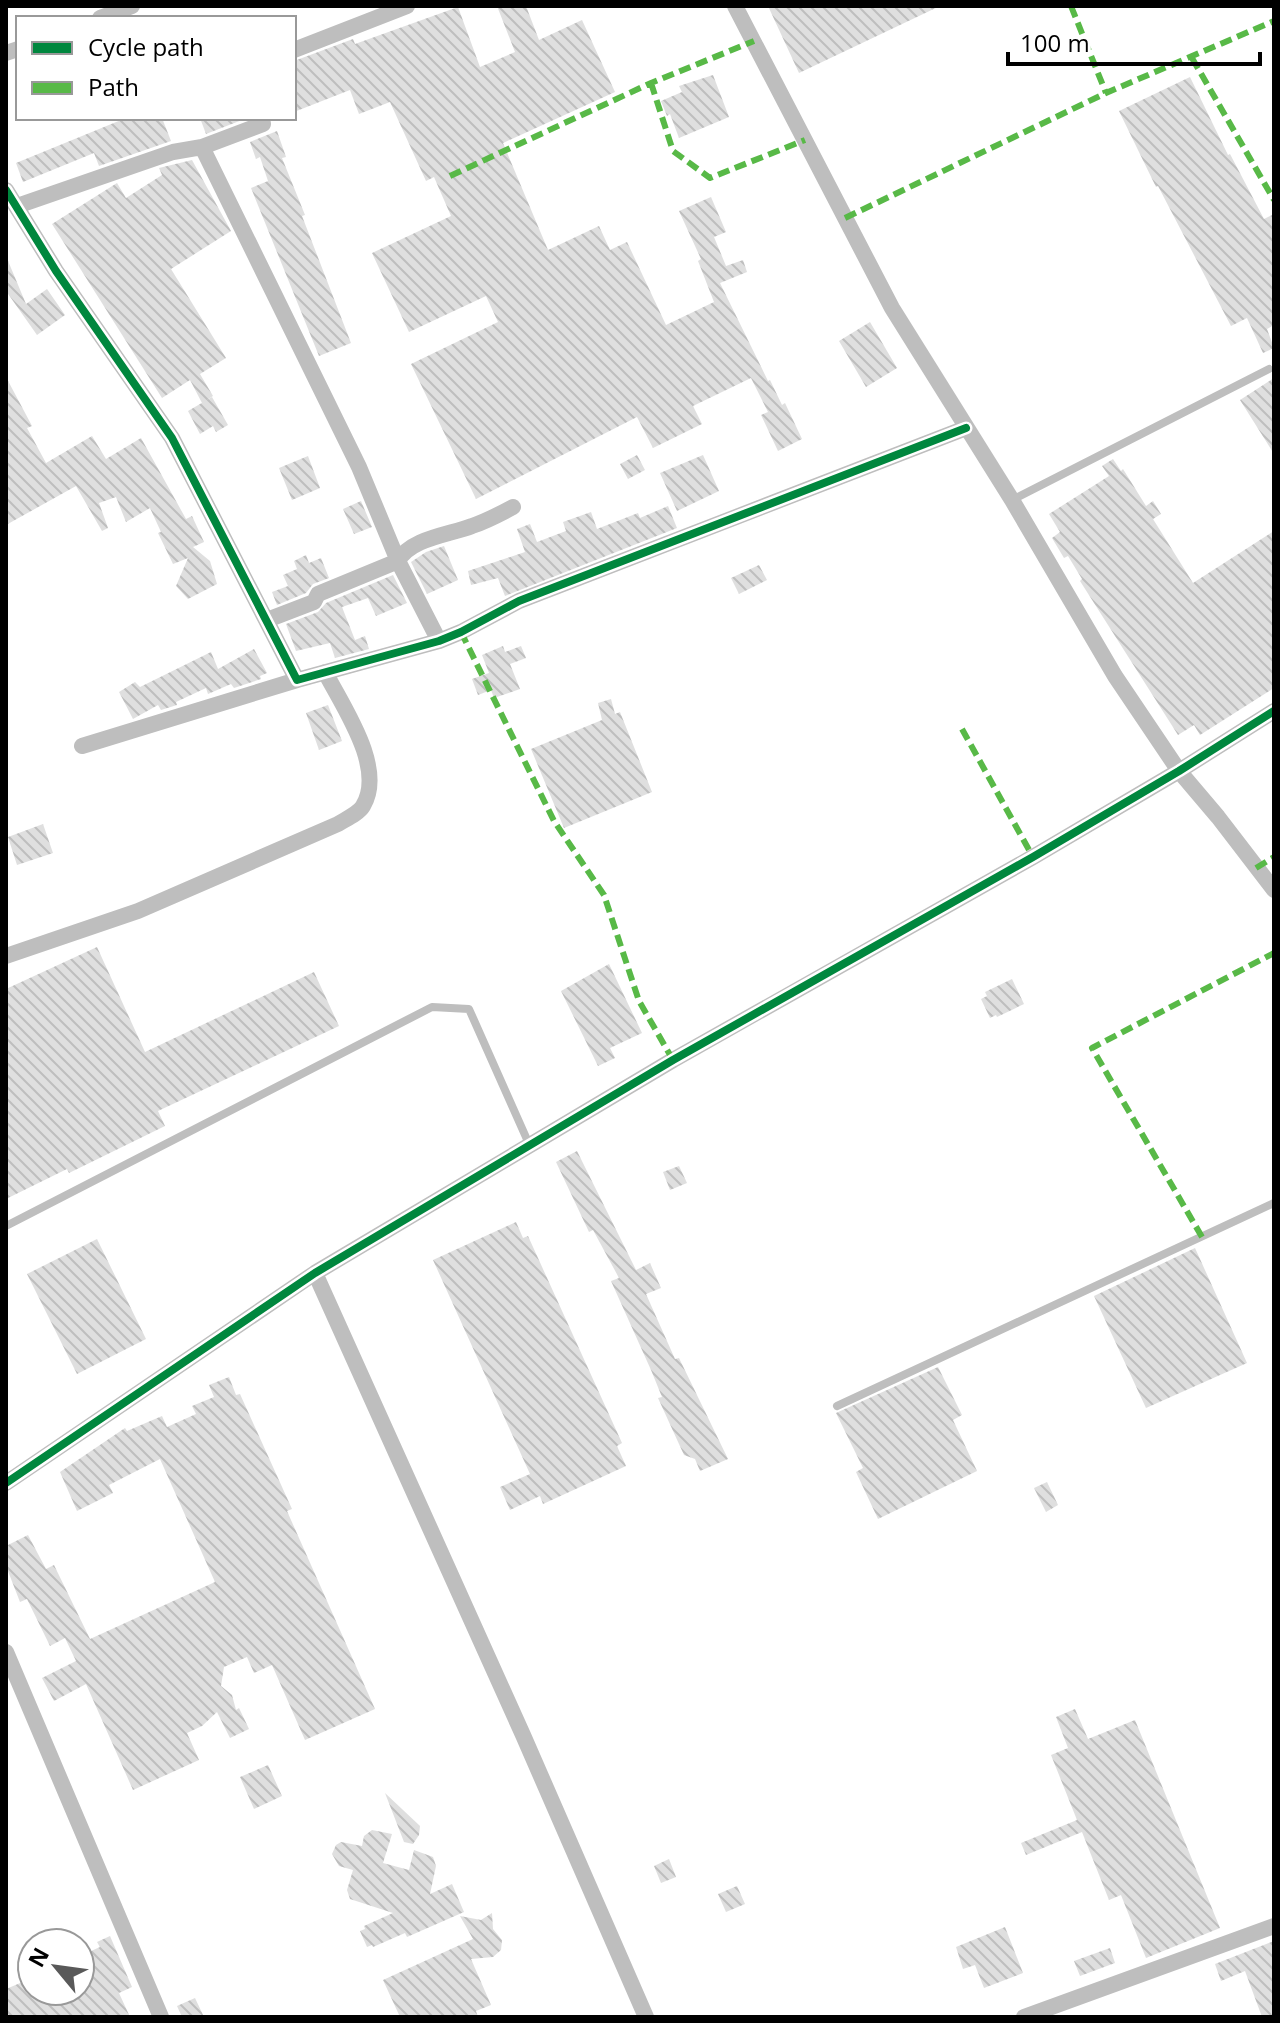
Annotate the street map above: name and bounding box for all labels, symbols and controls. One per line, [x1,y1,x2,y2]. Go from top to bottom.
legend [16,16,296,120]
scale bar [1008,16,1260,66]
text: 100 m [1020,26,1090,59]
text: Cycle path [88,30,204,63]
text: Path [88,70,139,103]
north arrow [16,1927,96,2007]
text: N [20,1942,55,1972]

